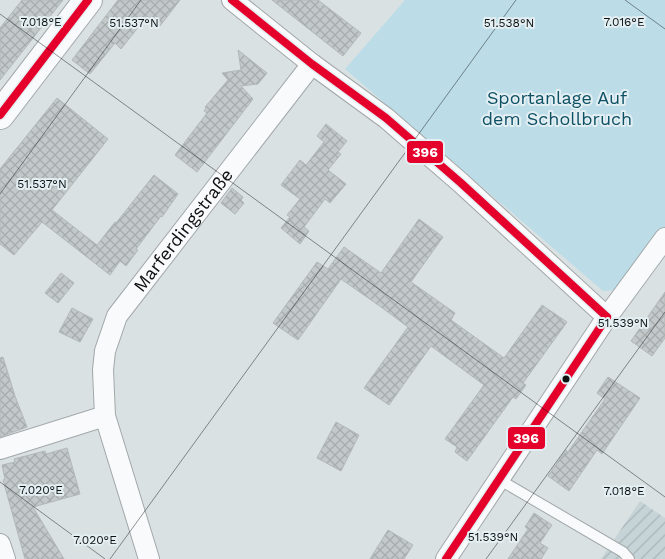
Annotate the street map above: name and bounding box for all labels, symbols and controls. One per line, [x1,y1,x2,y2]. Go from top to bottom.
text: 7.018°E [20,15,62,29]
text: 7.016°E [603,15,645,29]
text: 51.537°N [109,16,159,30]
text: 51.538°N [484,16,534,30]
park label: Sportanlage Auf dem Schollbruch [482,87,632,129]
line badge: 396 [406,140,444,164]
text: 396 [412,144,438,160]
street label: Marferdingstraße [129,164,237,296]
text: 51.537°N [17,177,67,191]
text: 51.539°N [598,316,648,330]
unlabelled marker [561,374,571,384]
line badge: 396 [507,426,546,450]
text: 396 [513,430,539,446]
text: 7.020°E [19,483,63,497]
text: 7.018°E [603,484,645,498]
text: 51.539°N [468,530,518,544]
text: 7.020°E [73,533,117,547]

